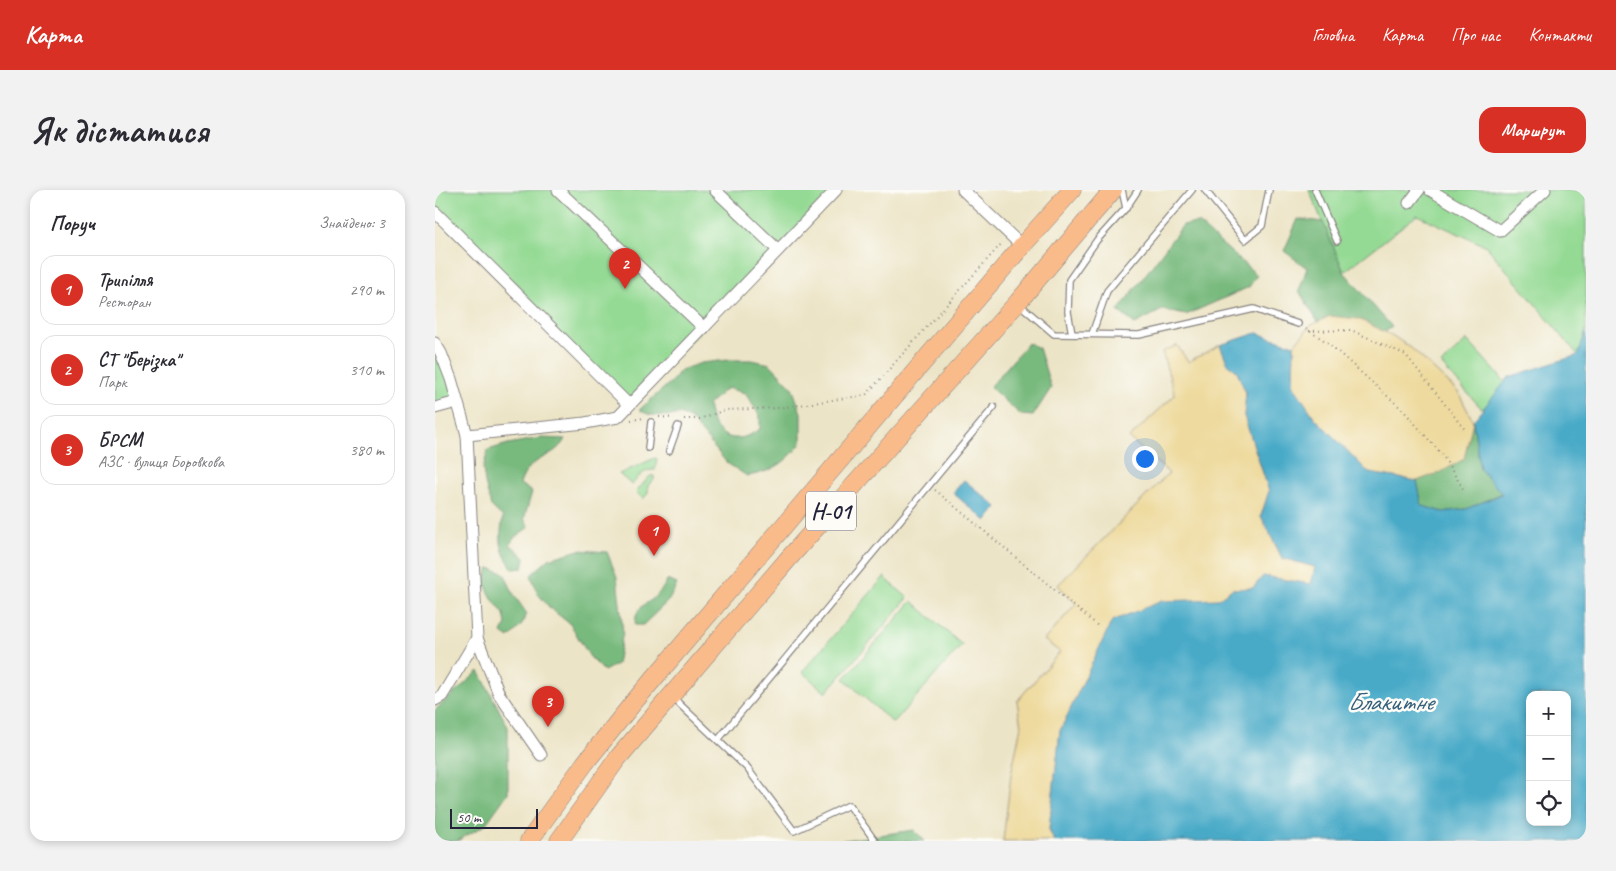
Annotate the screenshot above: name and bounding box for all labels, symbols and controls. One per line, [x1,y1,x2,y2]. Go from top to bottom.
text: Карта [25,20,82,50]
text: Головна [1312,24,1354,46]
text: Карта [1382,24,1423,46]
text: Про нас [1451,24,1501,46]
text: Контакти [1529,24,1591,46]
button: Маршрут [1479,107,1586,153]
text: Як дістатися [30,108,208,153]
text: Поруч [50,210,95,236]
text: Знайдено: 3 [319,213,385,233]
pin: 2 [609,248,641,289]
text: Трипілля [98,268,153,292]
text: 1 [63,280,71,300]
text: 290 m [350,280,384,300]
text: Ресторан [98,292,151,312]
text: СТ "Берізка" [98,348,180,372]
text: 2 [63,360,71,380]
text: 310 m [350,360,384,380]
text: Парк [98,372,127,392]
text: БРСМ [98,428,142,452]
text: 3 [63,440,71,460]
text: 380 m [350,440,384,460]
your location [1132,446,1158,472]
text: АЗС · вулиця Боровкова [98,452,224,472]
road number: Н-01 [806,492,856,531]
pin: 1 [638,515,670,556]
pin: 3 [532,686,564,727]
water label: Блакитне [1347,686,1436,718]
map controls [1526,691,1571,826]
button: + [1526,691,1571,736]
button: − [1526,736,1571,781]
button: locate [1526,781,1571,826]
scale bar [450,806,537,829]
text: 50 m [457,809,481,826]

